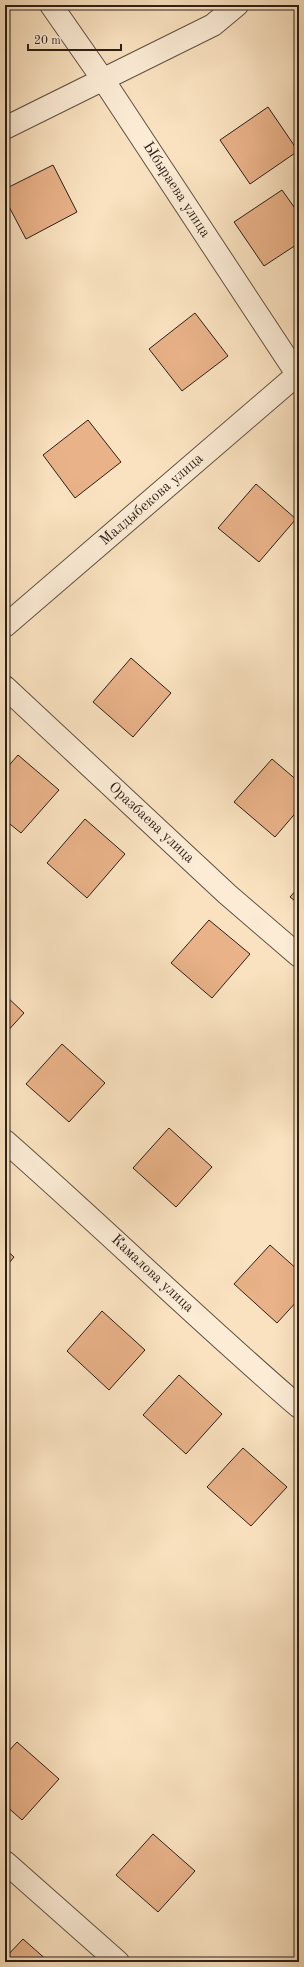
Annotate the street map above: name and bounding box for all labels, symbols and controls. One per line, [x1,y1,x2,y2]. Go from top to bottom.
scale bar [28,26,121,52]
text: 20 m [34,35,61,47]
street label: Ыбыраева улица [140,139,213,241]
street label: Малдыбекова улица [98,451,207,549]
street label: Оразбаева улица [105,780,197,867]
street label: Камалова улица [108,1232,197,1316]

